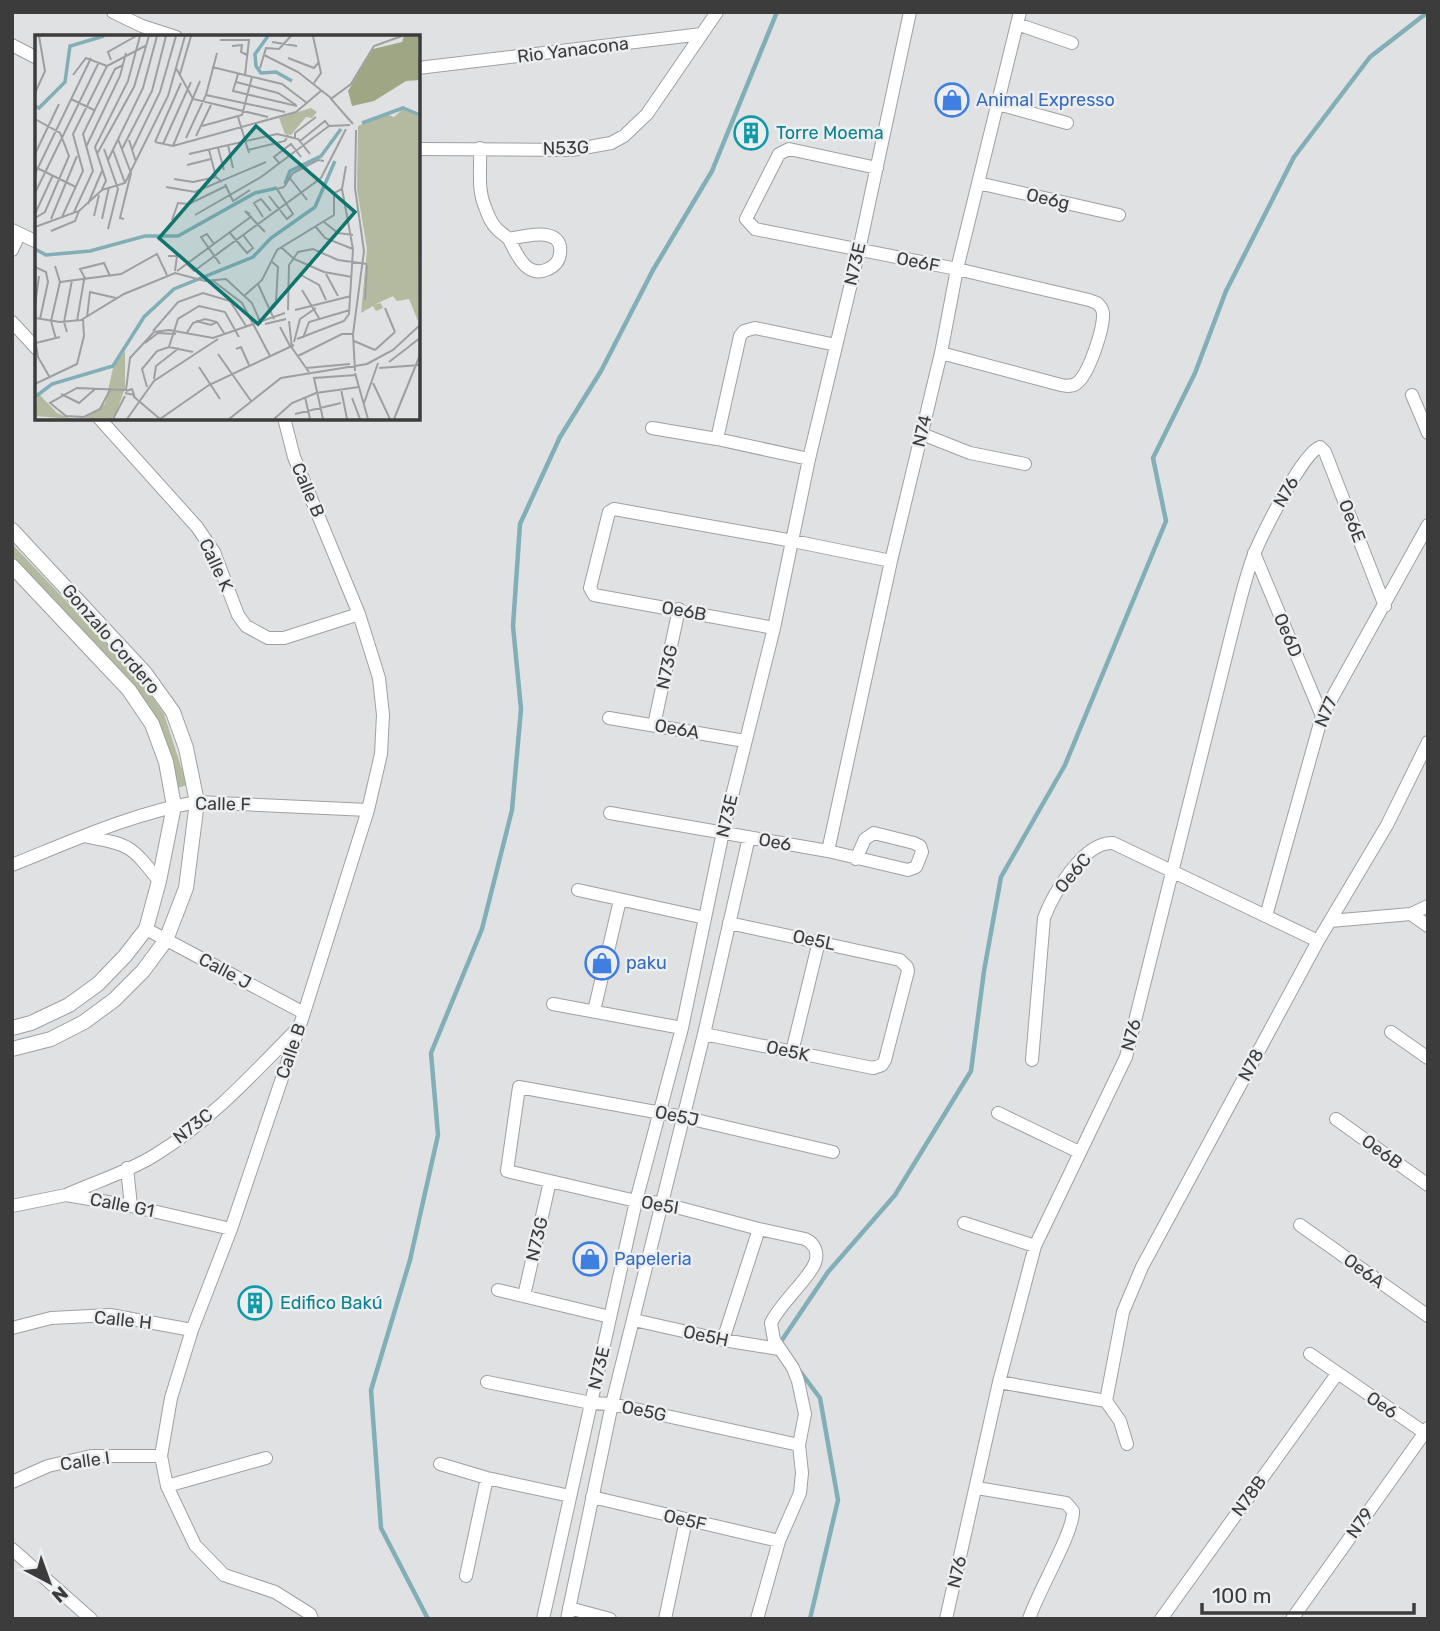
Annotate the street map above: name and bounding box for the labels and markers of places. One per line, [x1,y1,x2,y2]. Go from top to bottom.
shop icon: Animal Expresso [933,81,971,119]
place label: Animal Expresso [976,89,1115,111]
building icon: Torre Moema [732,114,770,152]
place label: Torre Moema [776,122,884,144]
shop icon: paku [583,944,621,982]
place label: paku [626,952,667,974]
shop icon: Papeleria [571,1240,609,1278]
place label: Papeleria [614,1248,692,1270]
building icon: Edifico Bakú [236,1284,274,1322]
place label: Edifico Bakú [280,1292,383,1314]

